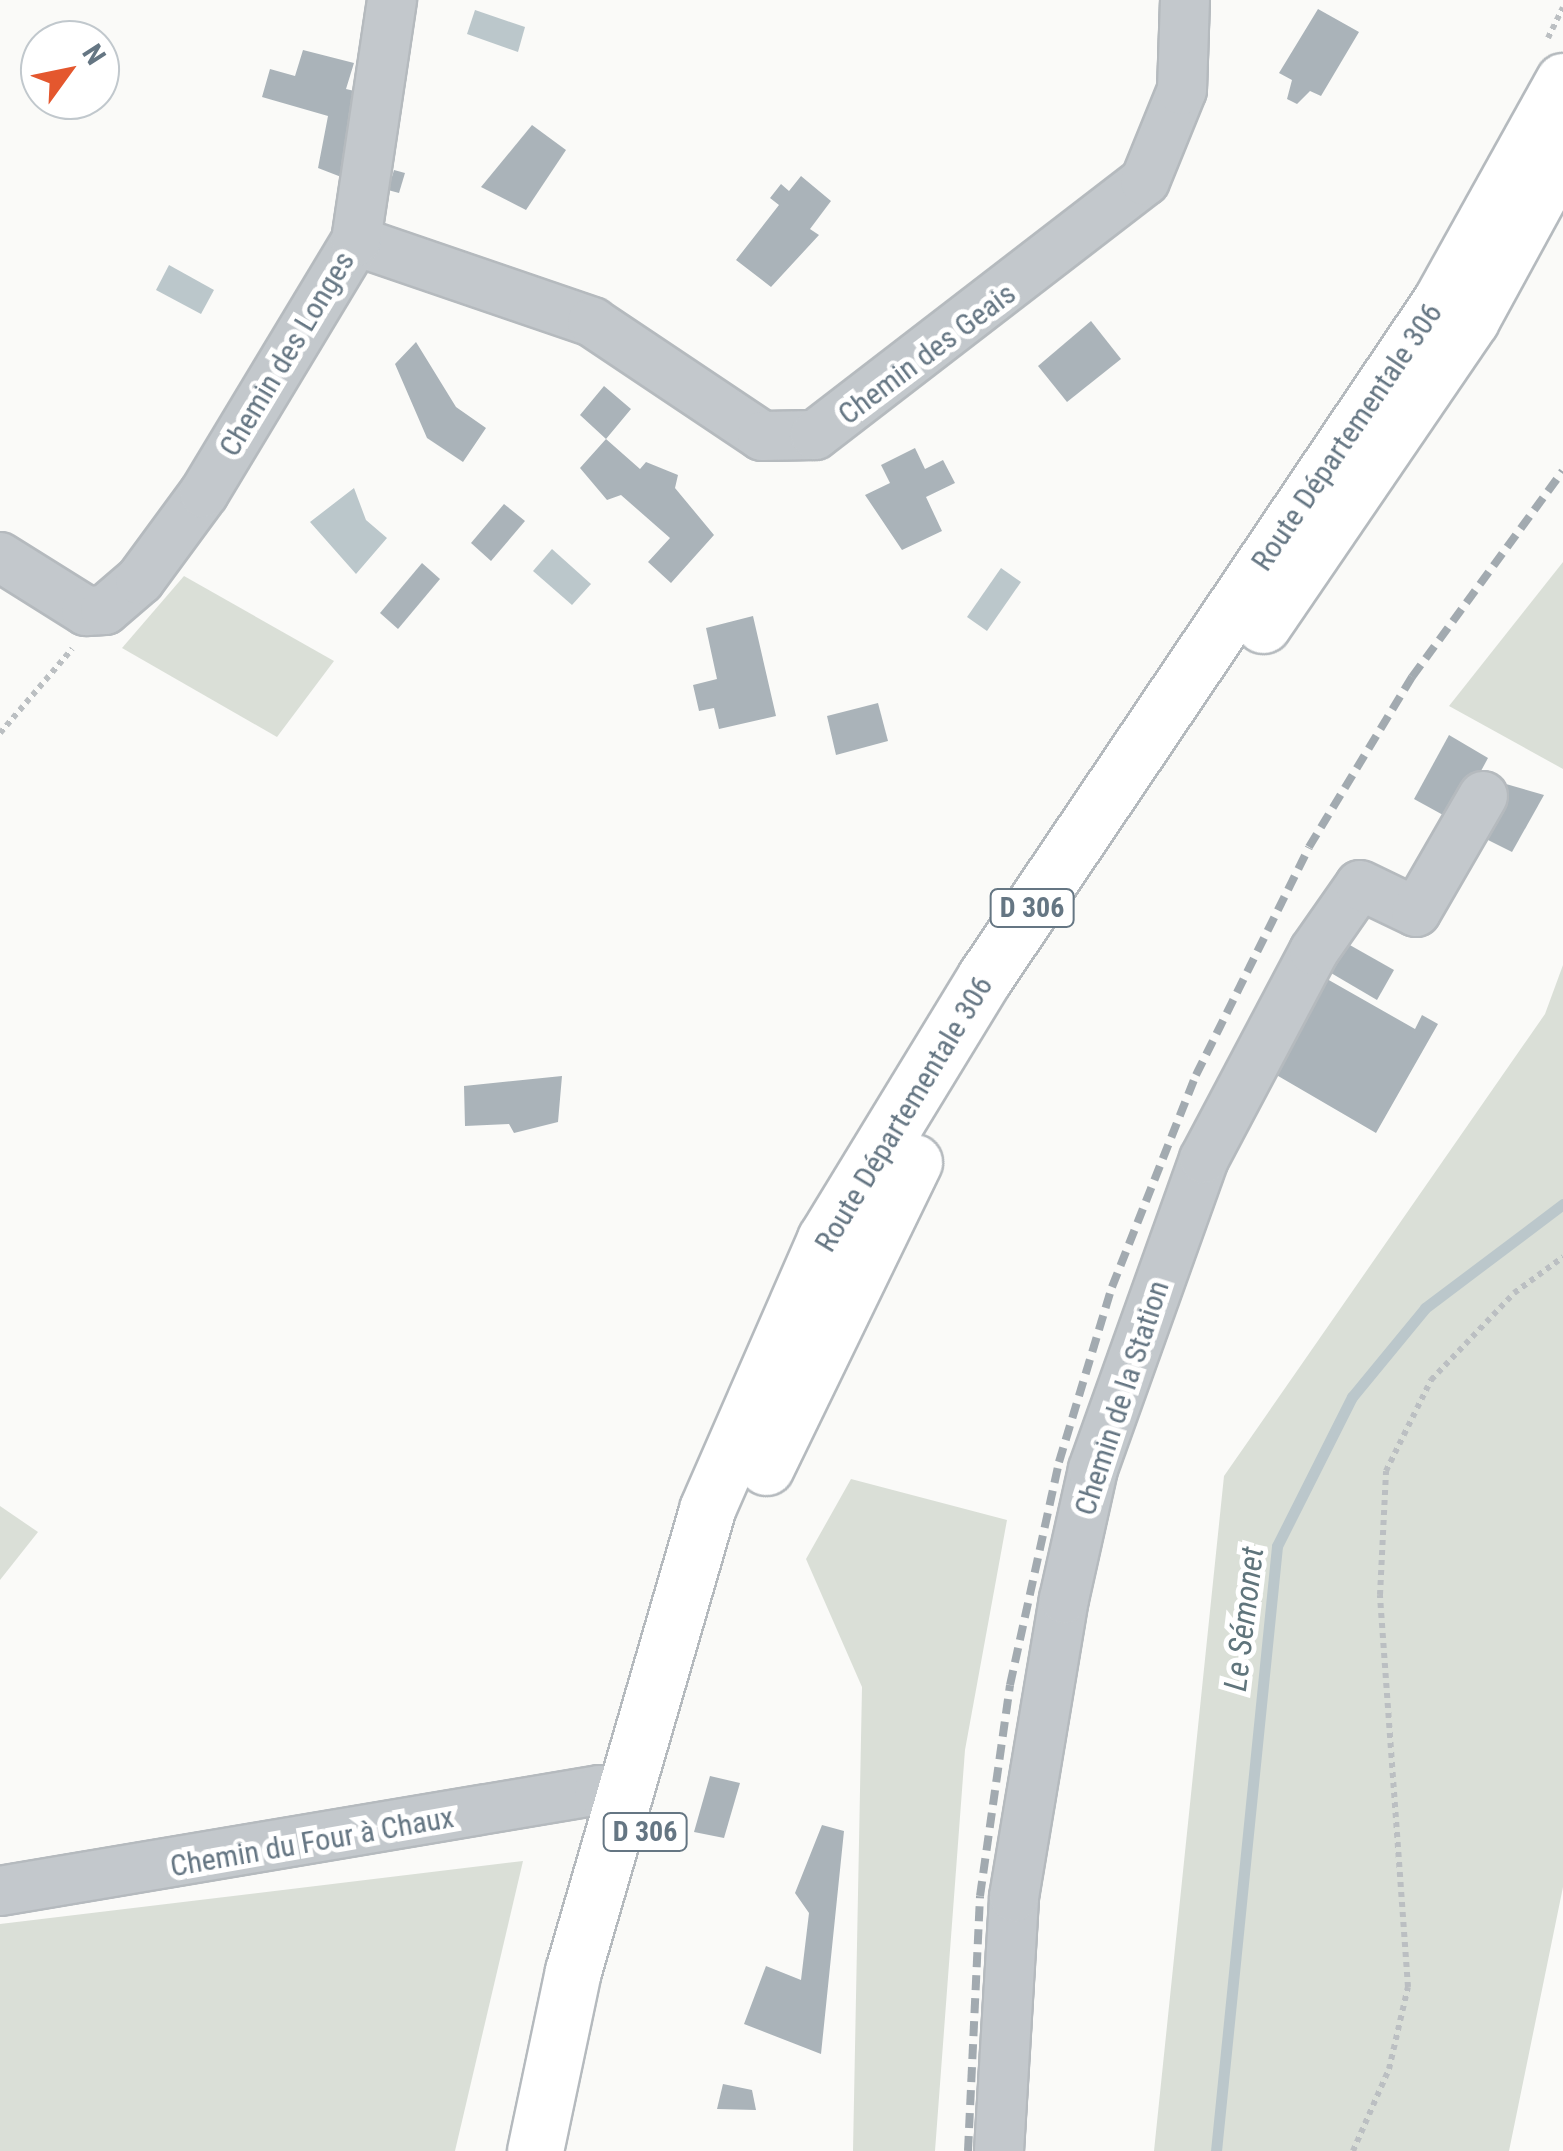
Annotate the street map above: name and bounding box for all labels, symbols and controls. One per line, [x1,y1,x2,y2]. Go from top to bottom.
north arrow [20,20,120,120]
text: N [75,38,112,71]
street label: Chemin des Longes [212,245,362,463]
street label: Chemin des Geais [831,276,1023,432]
street label: Route Départementale 306 [1244,296,1450,578]
road number: D 306 [990,885,1074,931]
street label: Route Départementale 306 [807,970,1001,1258]
street label: Chemin de la Station [1067,1276,1177,1520]
water label: Le Sémonet [1216,1545,1272,1693]
street label: Chemin du Four à Chaux [167,1799,457,1885]
road number: D 306 [602,1809,688,1855]

